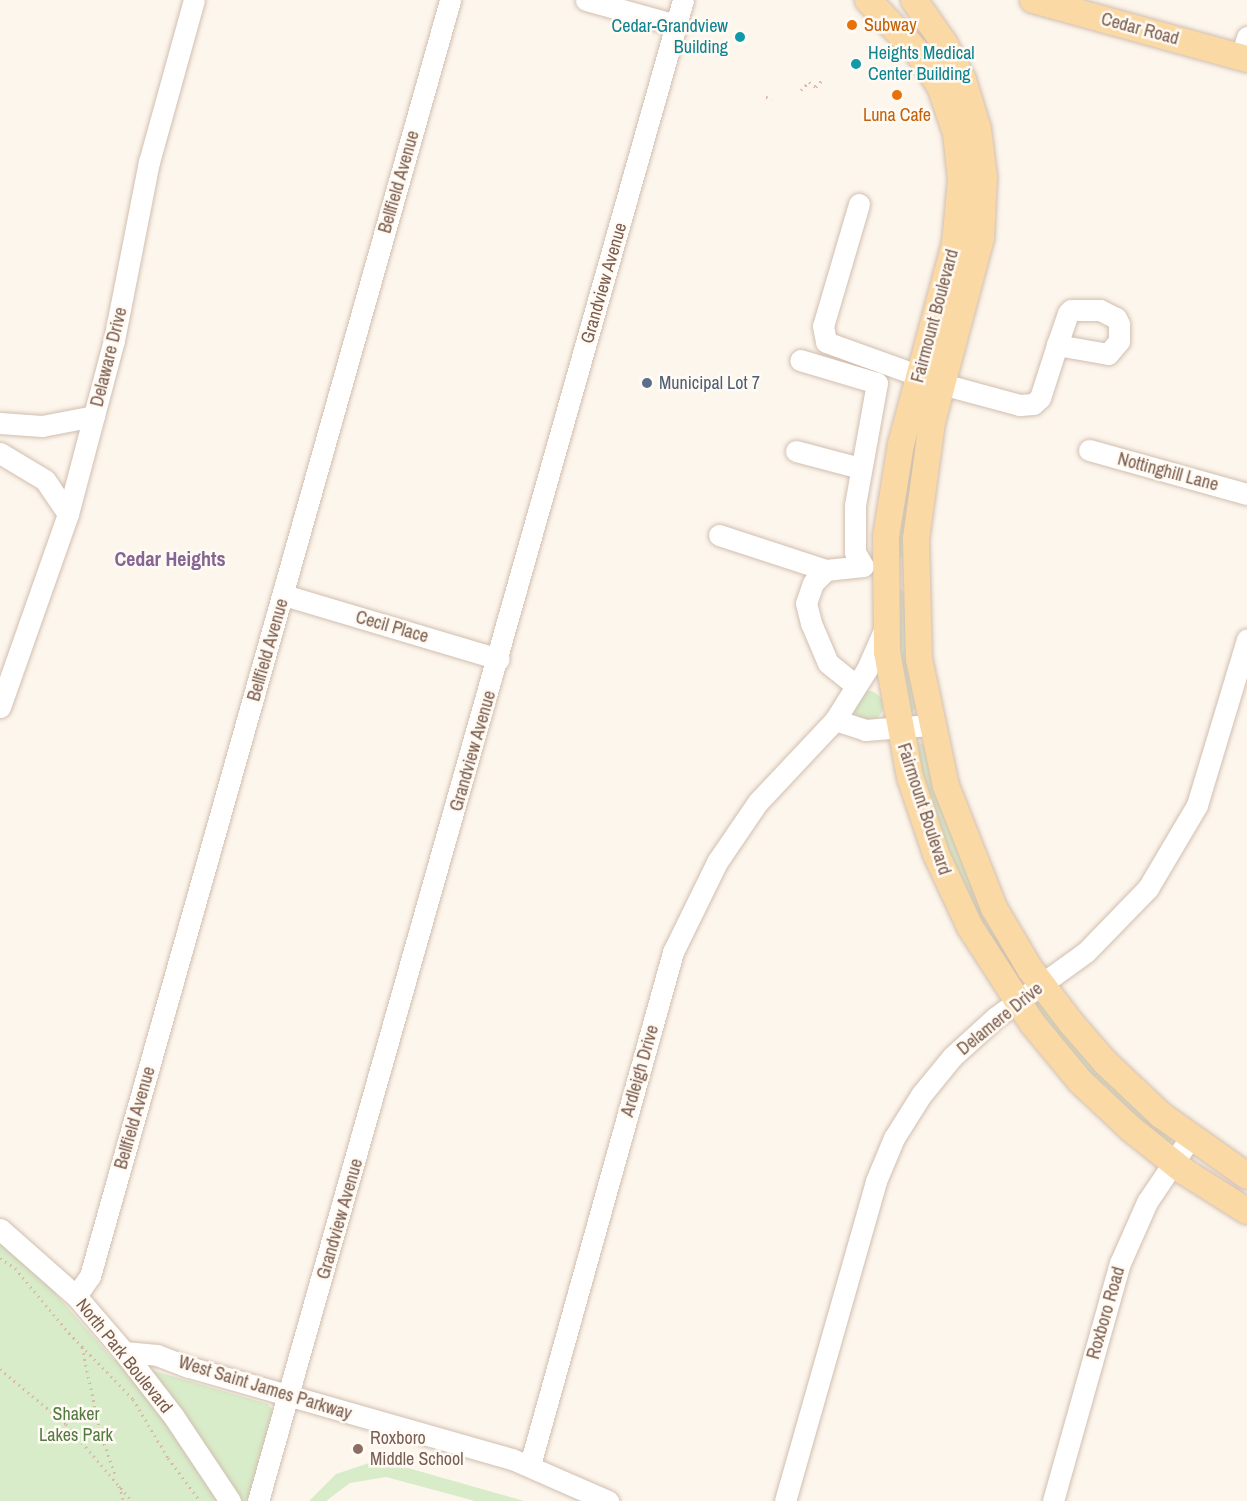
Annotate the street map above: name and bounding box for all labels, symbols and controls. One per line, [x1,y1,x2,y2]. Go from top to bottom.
street label: Cedar Road [1099,8,1181,50]
place label: Subway [864,14,917,36]
place label: Cedar-Grandview Building [612,16,728,58]
marker: Subway [845,18,859,32]
marker: Cedar-Grandview Building [733,30,747,44]
place label: Heights Medical Center Building [868,43,975,86]
marker: Heights Medical Center Building [849,57,863,71]
marker: Luna Cafe [890,88,904,102]
place label: Luna Cafe [863,104,931,126]
street label: Bellfield Avenue [374,128,424,236]
street label: Grandview Avenue [576,220,632,346]
street label: Fairmount Boulevard [907,247,963,385]
street label: Delaware Drive [86,305,132,409]
place label: Municipal Lot 7 [659,372,760,394]
marker: Municipal Lot 7 [640,376,654,390]
street label: Nottinghill Lane [1115,448,1221,496]
district label: Cedar Heights [114,546,226,570]
street label: Bellfield Avenue [243,596,293,704]
street label: Cecil Place [353,606,431,648]
street label: Grandview Avenue [445,688,501,814]
street label: Fairmount Boulevard [893,740,955,878]
street label: Delamere Drive [953,978,1047,1060]
street label: Ardleigh Drive [617,1023,663,1119]
street label: Bellfield Avenue [110,1064,160,1172]
street label: Grandview Avenue [312,1156,368,1282]
street label: Roxboro Road [1083,1264,1129,1362]
street label: North Park Boulevard [71,1294,177,1418]
street label: West Saint James Parkway [176,1351,354,1425]
park label: Shaker Lakes Park [39,1404,113,1446]
place label: Roxboro Middle School [370,1428,464,1470]
marker: Roxboro Middle School [351,1442,365,1456]

